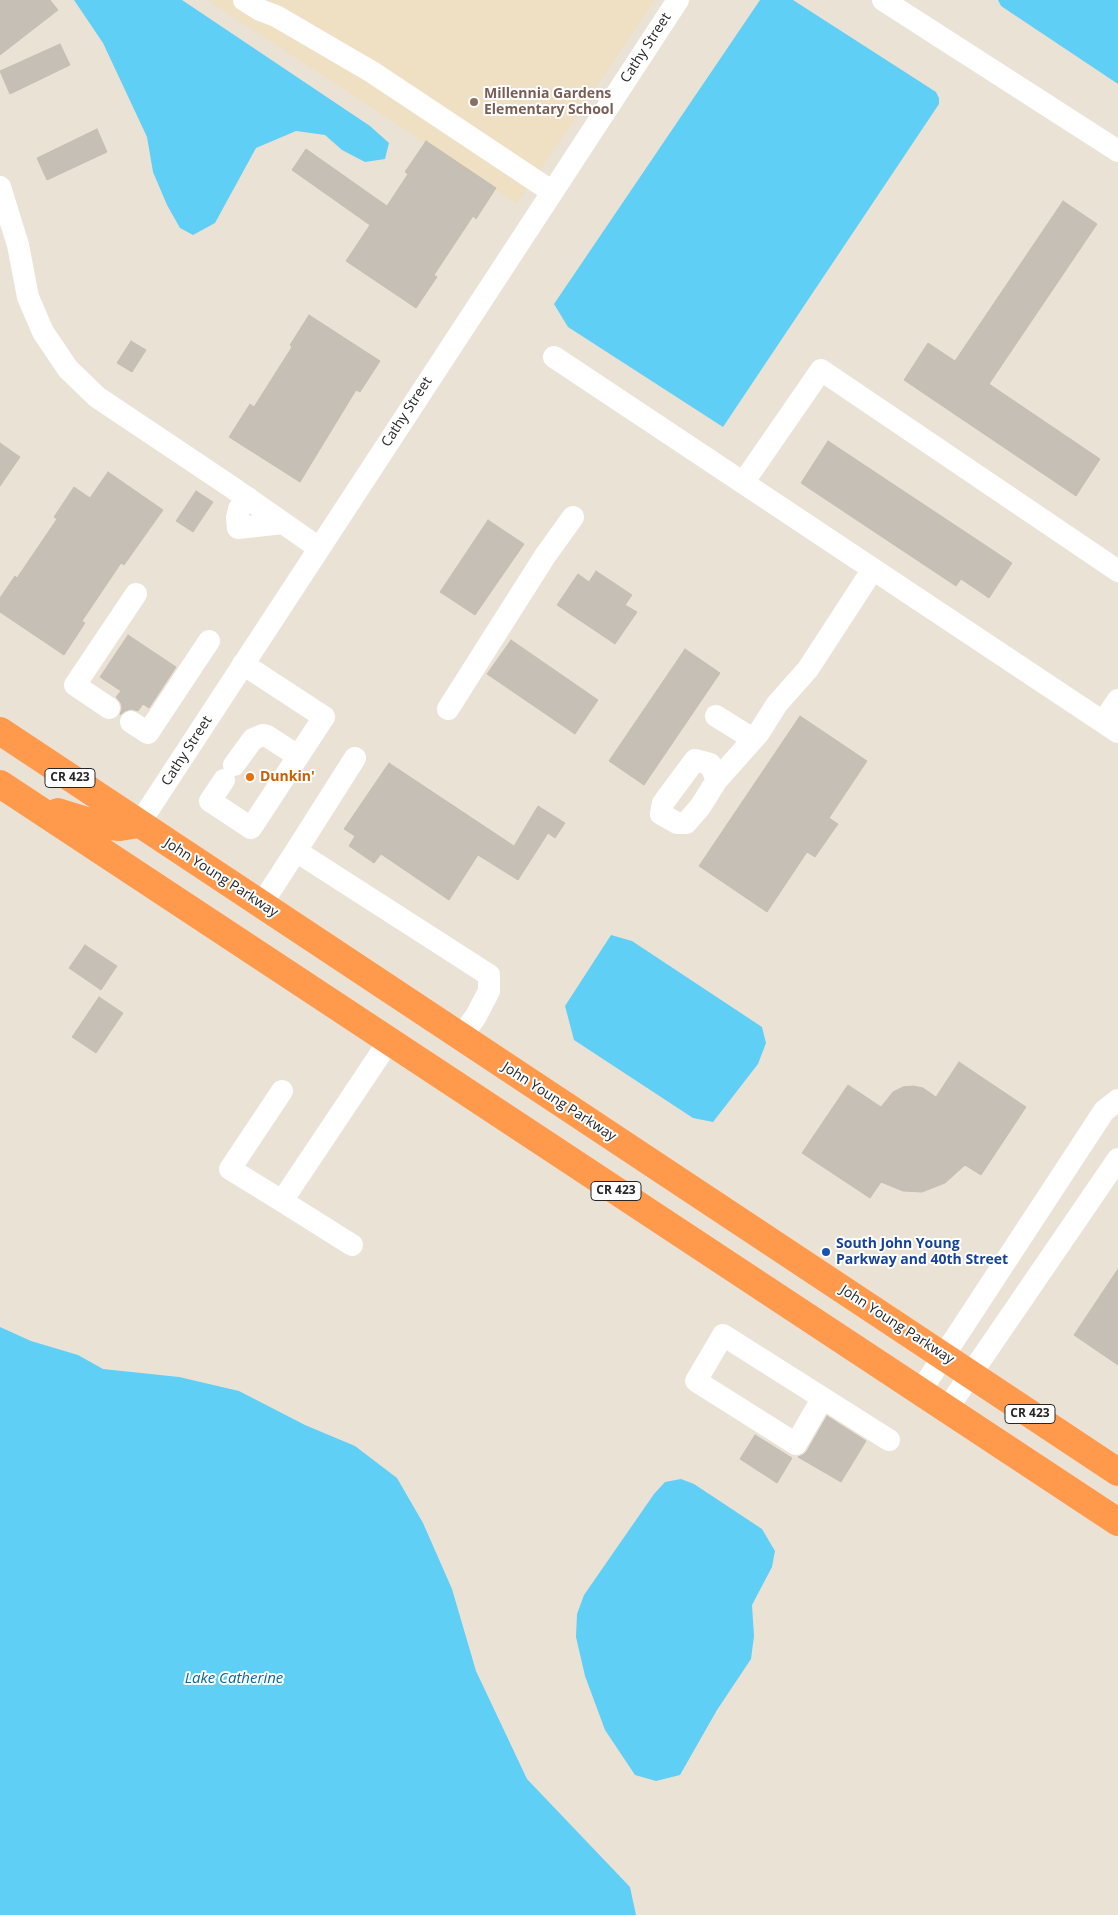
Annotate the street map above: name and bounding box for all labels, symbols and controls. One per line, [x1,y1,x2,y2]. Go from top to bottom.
street label: Cathy Street [617,10,675,86]
place label: Millennia Gardens Elementary School [484,86,614,118]
marker: Millennia Gardens Elementary School [468,96,480,108]
street label: Cathy Street [378,374,436,450]
street label: Cathy Street [158,713,216,789]
road number: CR 423 [45,768,95,788]
place label: Dunkin' [260,769,315,785]
marker: Dunkin' [244,771,256,783]
street label: John Young Parkway [161,835,281,921]
street label: John Young Parkway [499,1059,619,1145]
road number: CR 423 [591,1182,641,1200]
place label: South John Young Parkway and 40th Street [836,1236,1008,1268]
marker: South John Young Parkway and 40th Street [820,1246,832,1258]
street label: John Young Parkway [837,1282,957,1368]
road number: CR 423 [1005,1405,1055,1424]
water label: Lake Catherine [185,1670,283,1688]

